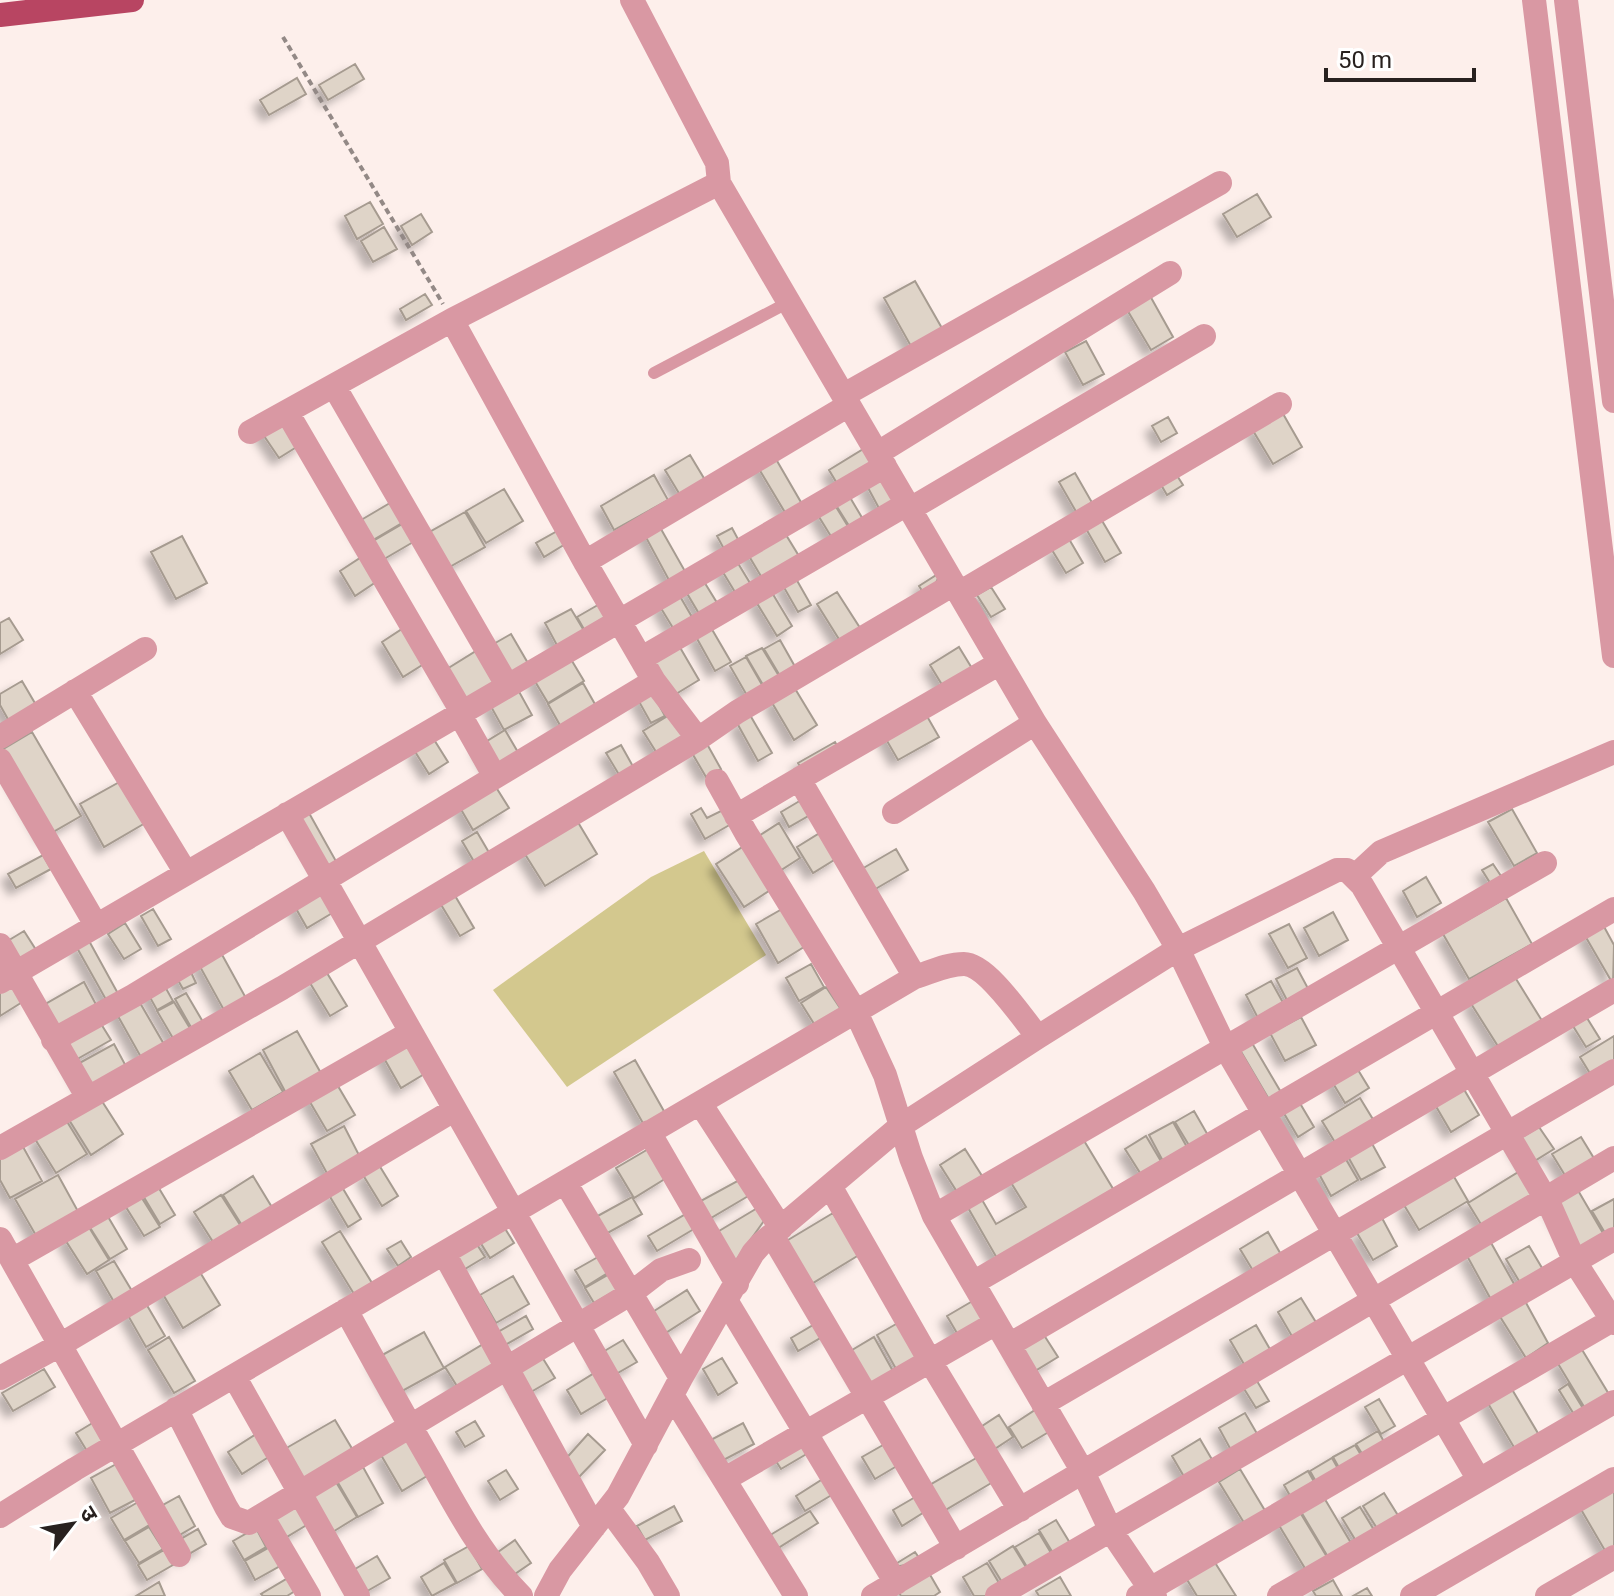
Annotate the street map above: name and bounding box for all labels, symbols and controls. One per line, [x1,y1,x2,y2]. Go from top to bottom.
scale bar [1326,32,1474,82]
text: 50 m [1338,46,1392,74]
north arrow [32,1484,112,1564]
text: उ [75,1502,103,1527]

